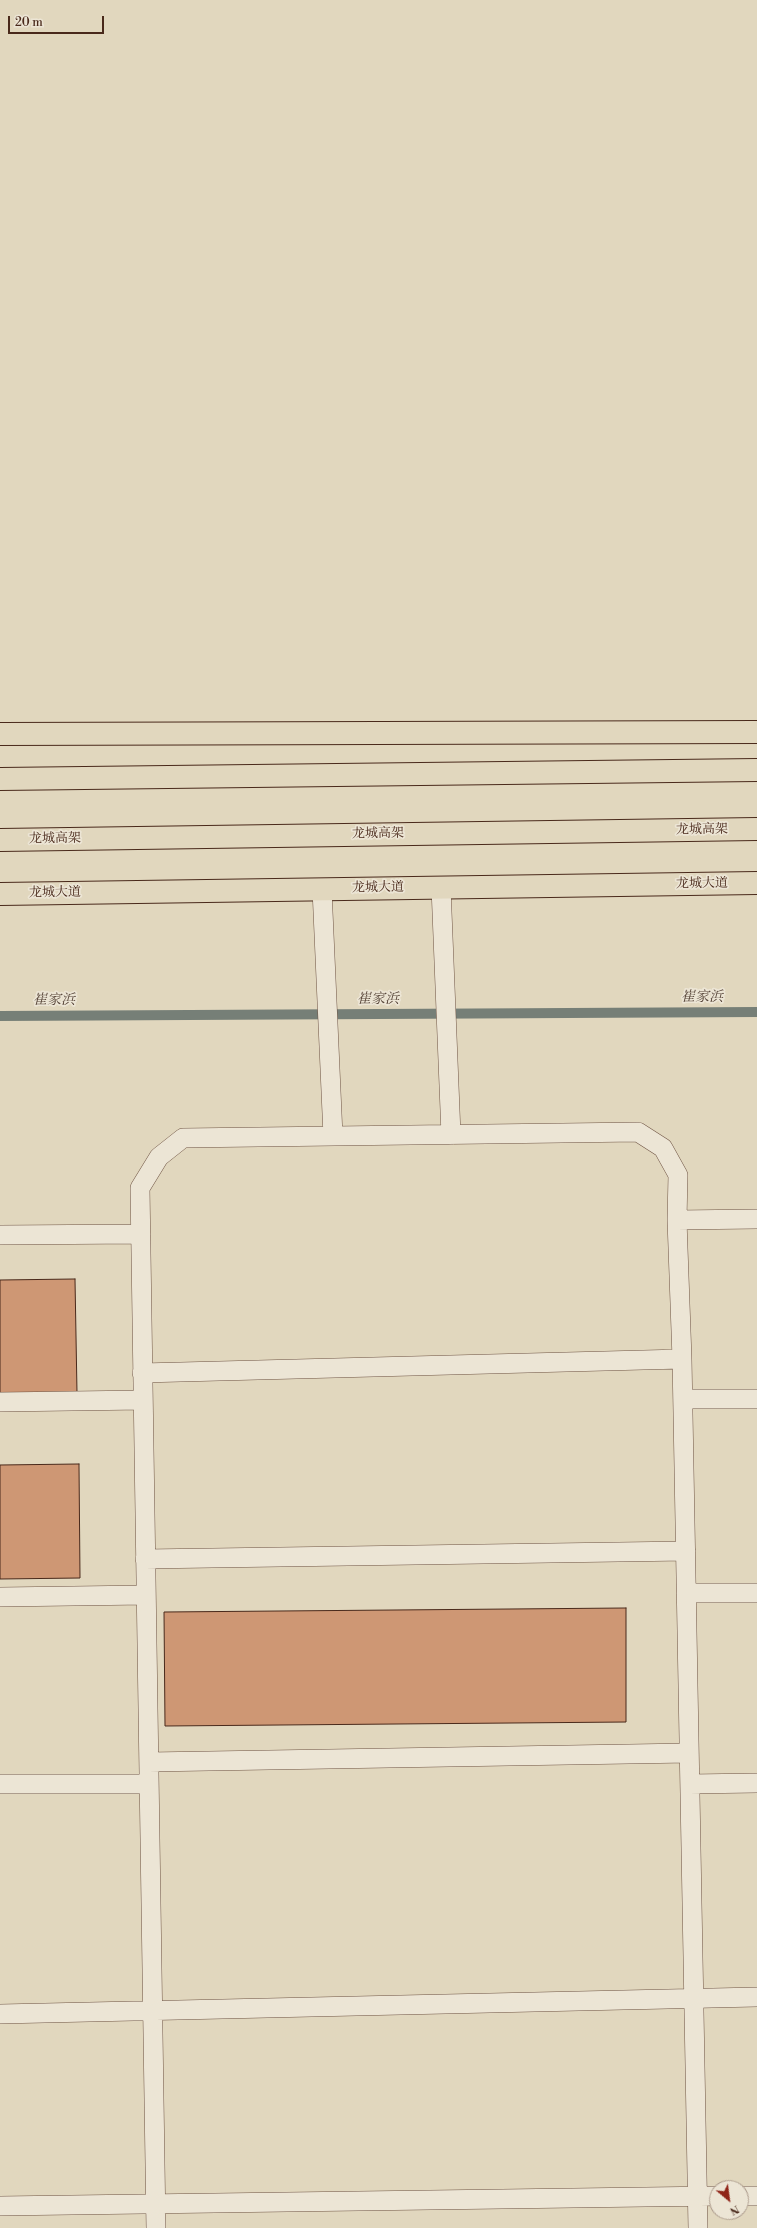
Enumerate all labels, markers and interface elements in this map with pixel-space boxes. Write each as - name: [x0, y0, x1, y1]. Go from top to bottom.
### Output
- scale bar: [10, 8, 106, 34]
- text: 20 m: [15, 15, 43, 30]
- street label: 龙城高架: [676, 822, 728, 838]
- street label: 龙城高架: [352, 826, 404, 842]
- street label: 龙城高架: [29, 831, 81, 847]
- street label: 龙城大道: [676, 876, 728, 892]
- street label: 龙城大道: [352, 880, 404, 896]
- street label: 龙城大道: [29, 885, 81, 901]
- water label: 崔家浜: [681, 990, 723, 1006]
- water label: 崔家浜: [357, 992, 399, 1008]
- water label: 崔家浜: [33, 993, 75, 1009]
- north arrow: [709, 2180, 749, 2220]
- text: N: [727, 2201, 742, 2218]

